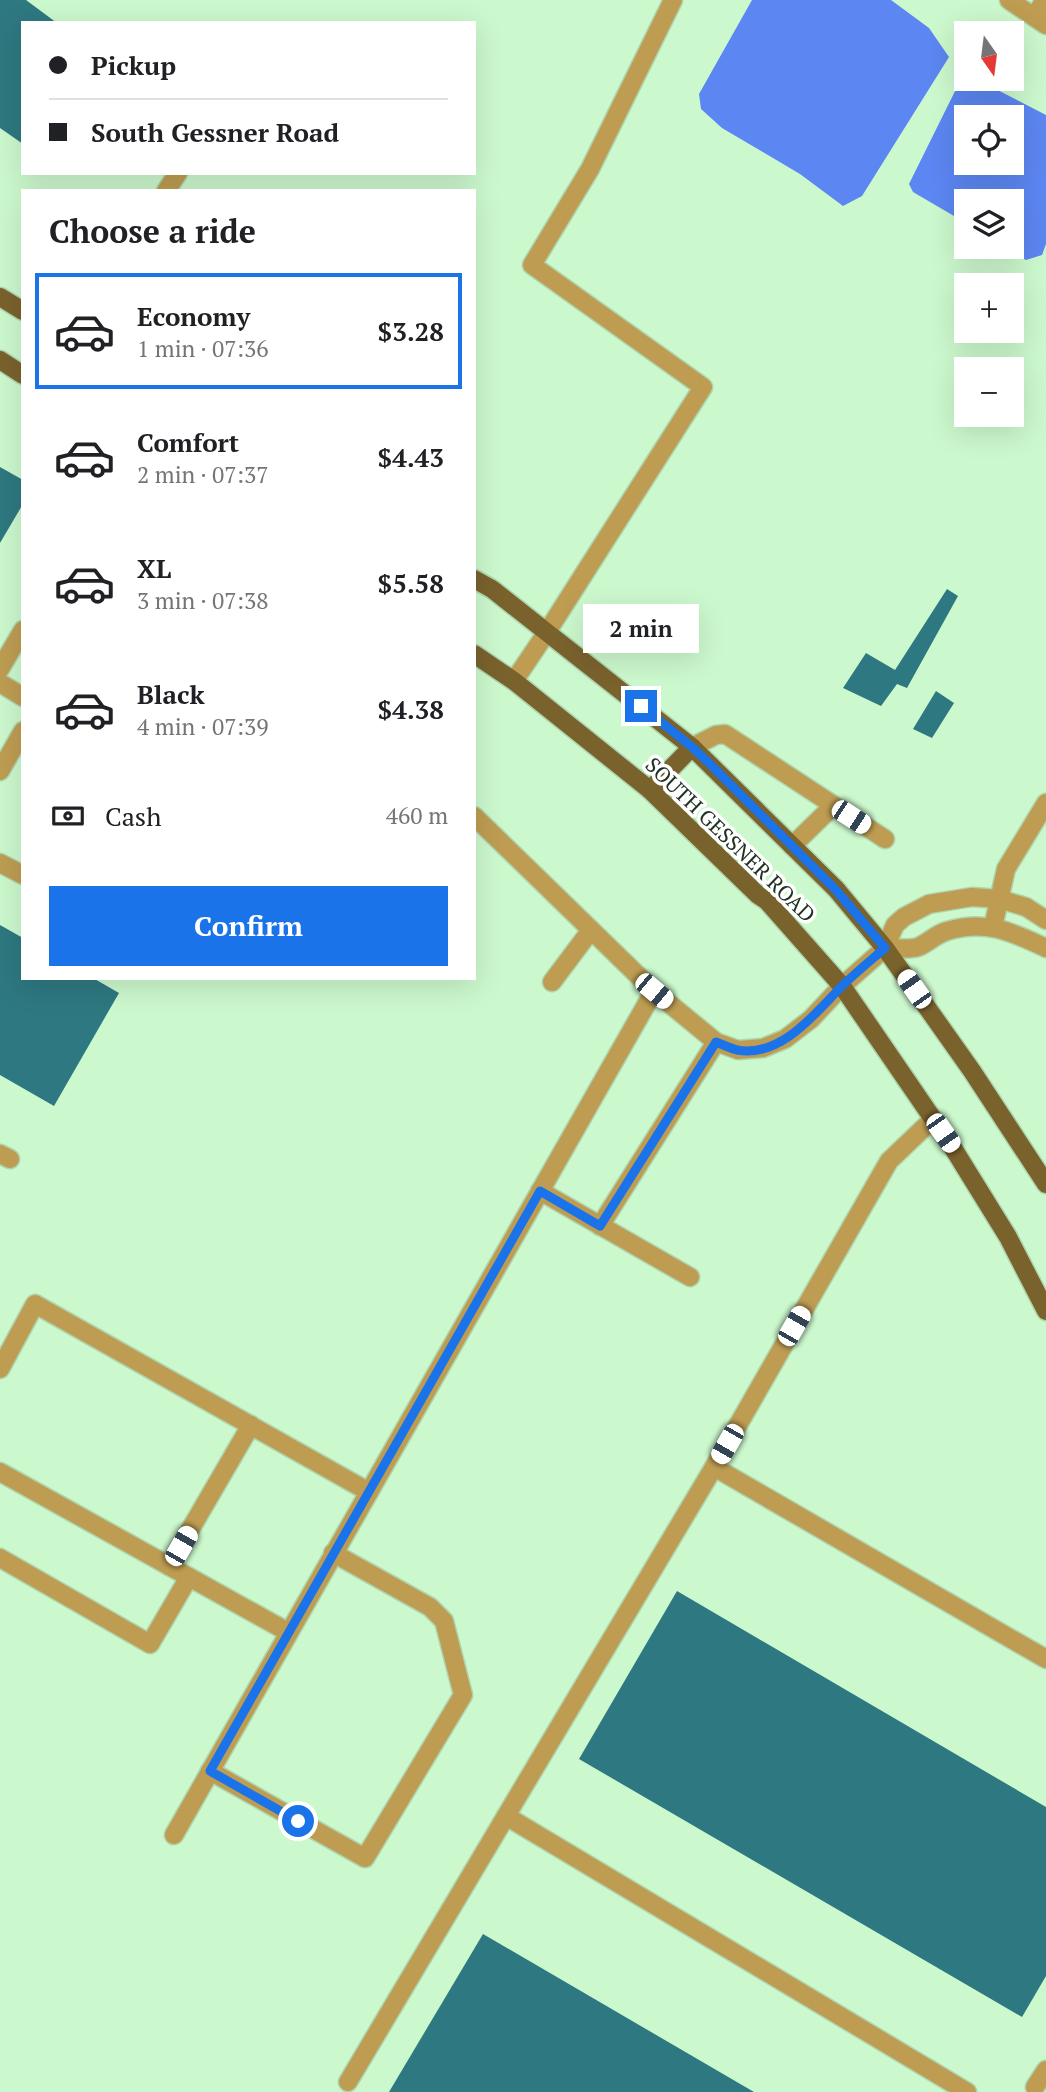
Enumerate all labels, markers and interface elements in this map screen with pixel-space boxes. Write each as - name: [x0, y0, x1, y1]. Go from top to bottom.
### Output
- north arrow: [954, 21, 1024, 91]
- map controls: [954, 21, 1024, 427]
- text: Pickup: [91, 48, 176, 82]
- button: locate: [954, 105, 1024, 175]
- text: South Gessner Road: [91, 115, 339, 149]
- button: layers: [954, 189, 1024, 259]
- text: Choose a ride: [49, 210, 256, 252]
- button: +: [954, 273, 1024, 343]
- text: Economy: [137, 299, 250, 333]
- icon: car: [53, 300, 116, 363]
- text: $3.28: [378, 314, 444, 348]
- text: 1 min · 07:36: [137, 333, 269, 364]
- button: −: [954, 357, 1024, 427]
- text: Comfort: [137, 425, 239, 459]
- icon: car: [53, 426, 116, 489]
- text: $4.43: [378, 440, 444, 474]
- text: 2 min · 07:37: [137, 459, 269, 490]
- text: XL: [137, 551, 171, 585]
- icon: car: [53, 552, 116, 615]
- text: $5.58: [378, 566, 444, 600]
- text: 3 min · 07:38: [137, 585, 269, 616]
- callout: 2 min: [583, 604, 699, 654]
- text: 2 min: [610, 613, 672, 644]
- text: Black: [137, 677, 205, 711]
- icon: car: [53, 678, 116, 741]
- route end: [625, 690, 657, 722]
- text: $4.38: [378, 692, 444, 726]
- text: 4 min · 07:39: [137, 711, 269, 742]
- street label: SOUTH GESSNER ROAD: [640, 751, 822, 928]
- icon: cash: [49, 797, 87, 835]
- car: [828, 797, 875, 837]
- text: Cash: [105, 799, 161, 833]
- text: 460 m: [386, 800, 448, 831]
- button: Confirm: [49, 886, 448, 966]
- car: [894, 966, 935, 1012]
- car: [632, 969, 677, 1013]
- car: [923, 1110, 964, 1156]
- car: [775, 1303, 814, 1349]
- car: [708, 1421, 747, 1467]
- car: [162, 1523, 201, 1569]
- route start: [282, 1805, 314, 1837]

